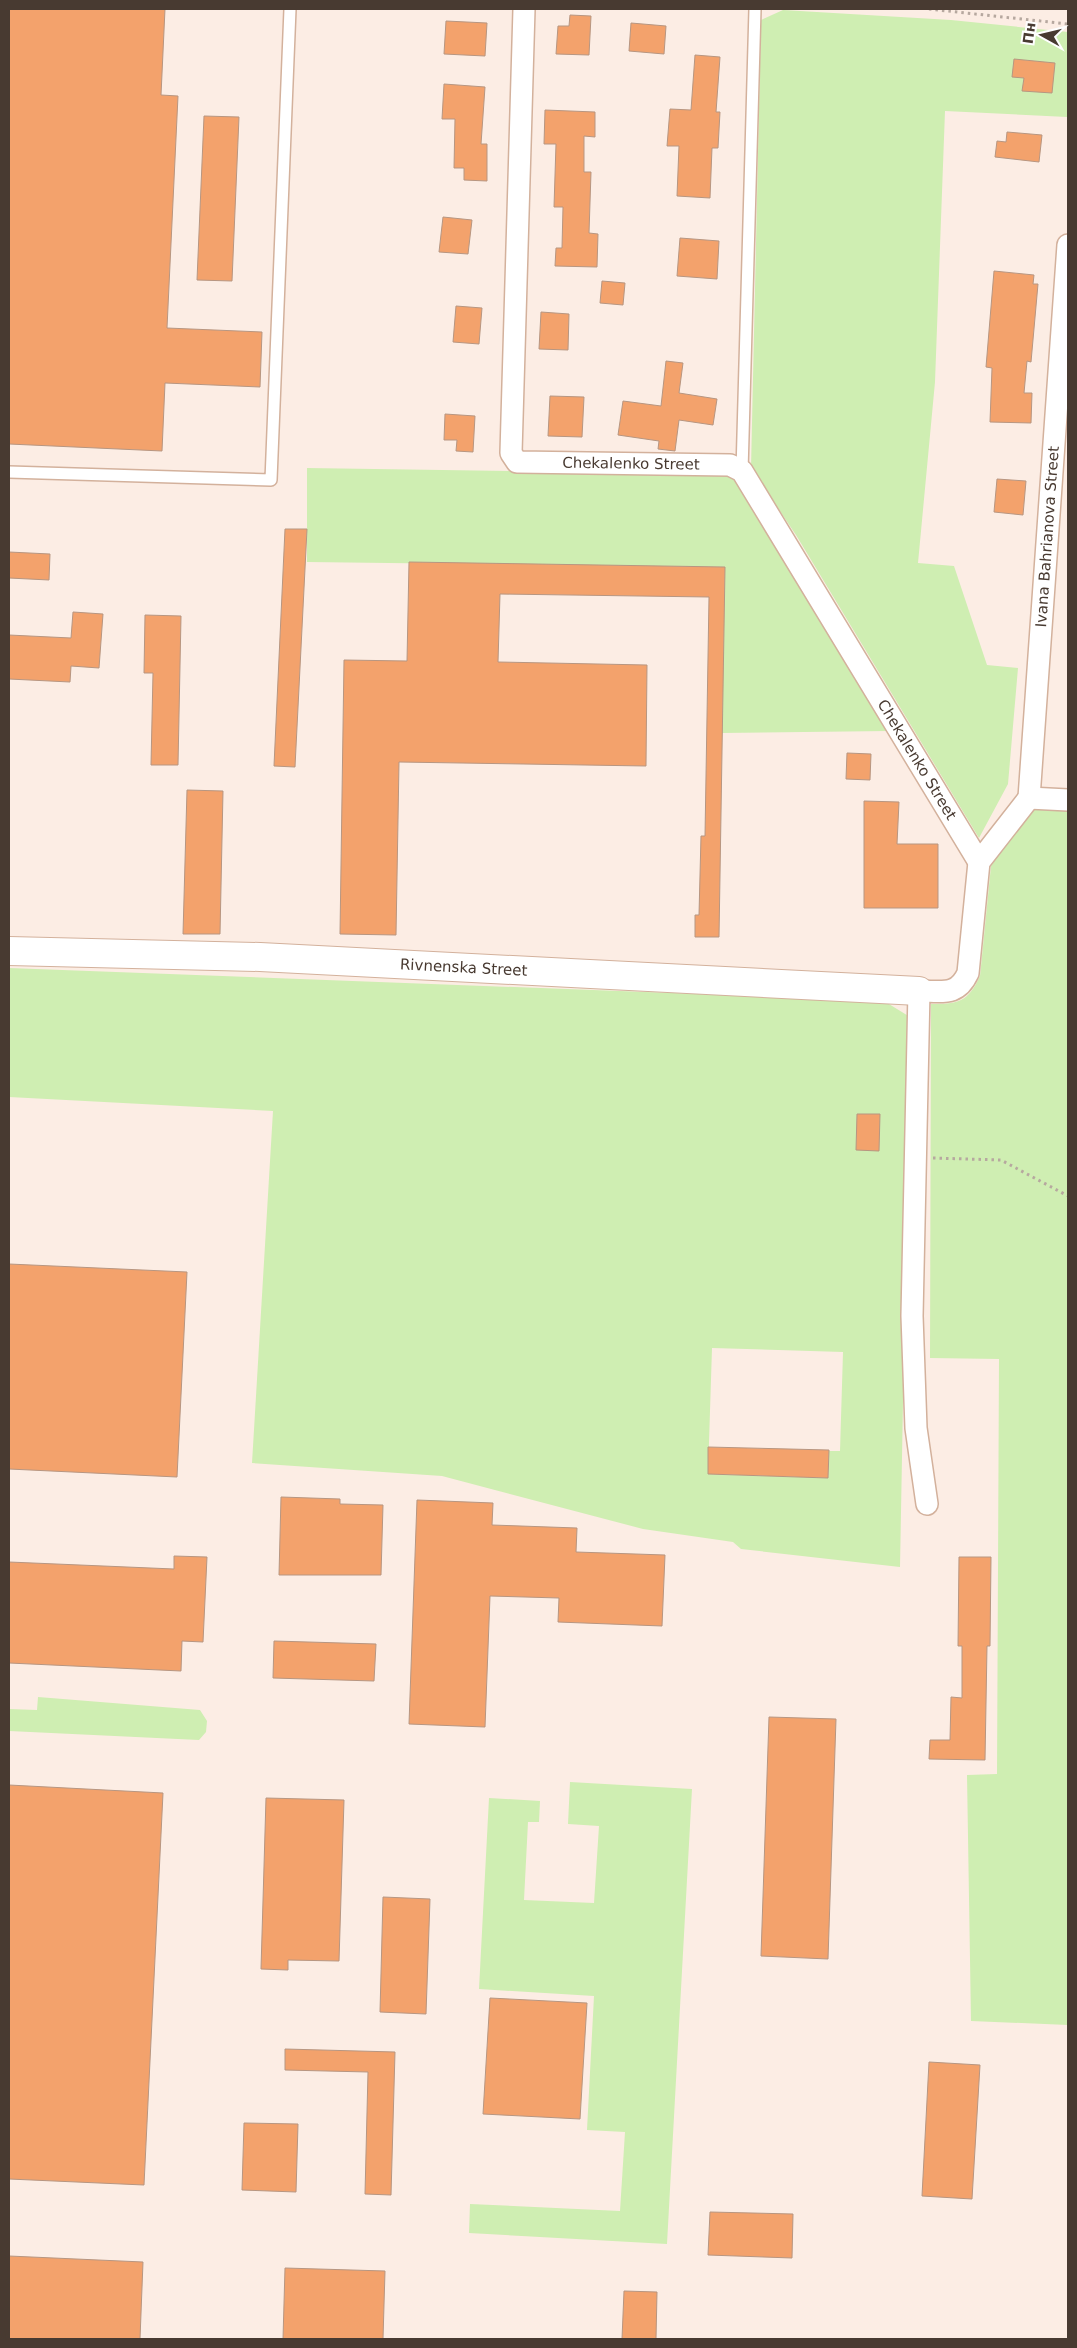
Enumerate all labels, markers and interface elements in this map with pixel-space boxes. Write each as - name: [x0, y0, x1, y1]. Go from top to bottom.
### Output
- north arrow: [1017, 10, 1067, 60]
- text: Пн: [1020, 21, 1039, 45]
- street label: Ivana Bahrianova Street: [1032, 445, 1063, 628]
- street label: Chekalenko Street: [562, 454, 700, 474]
- street label: Chekalenko Street: [874, 696, 960, 823]
- street label: Rivnenska Street: [399, 955, 528, 980]

